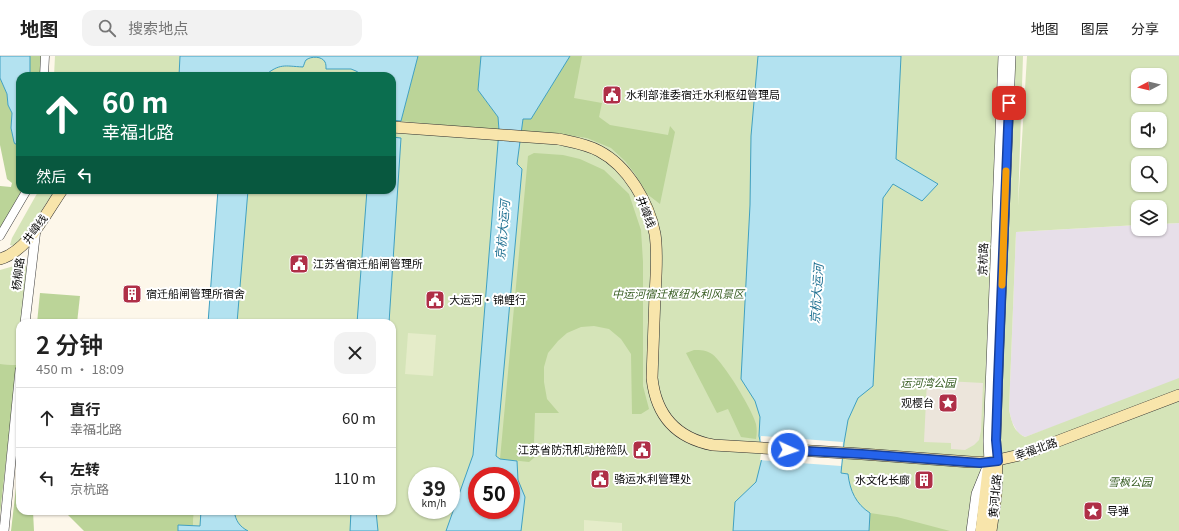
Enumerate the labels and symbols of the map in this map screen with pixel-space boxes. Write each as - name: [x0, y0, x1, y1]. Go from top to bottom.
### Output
- north arrow: [1131, 68, 1167, 104]
- public building icon: 水利部淮委宿迁水利枢纽管理局: [601, 84, 623, 106]
- place label: 水利部淮委宿迁水利枢纽管理局: [626, 86, 780, 102]
- pin: [992, 86, 1026, 120]
- street label: 井嶂线: [634, 193, 660, 230]
- water label: 京杭大运河: [490, 197, 513, 261]
- street label: 井嶂线: [18, 210, 50, 246]
- street label: 京杭路: [973, 242, 991, 276]
- public building icon: 江苏省宿迁船闸管理所: [288, 253, 310, 275]
- place label: 江苏省宿迁船闸管理所: [313, 255, 423, 271]
- street label: 杨柳路: [7, 257, 27, 291]
- water label: 京杭大运河: [805, 261, 826, 324]
- building icon: 宿迁船闸管理所宿舍: [121, 283, 143, 305]
- place label: 宿迁船闸管理所宿舍: [146, 285, 245, 301]
- park label: 中运河宿迁枢纽水利风景区: [612, 285, 746, 301]
- public building icon: 大运河·锦鲤行: [424, 289, 446, 311]
- place label: 大运河·锦鲤行: [449, 291, 526, 307]
- park label: 运河湾公园: [901, 374, 957, 390]
- place icon: 观樱台: [937, 392, 959, 414]
- place label: 观樱台: [901, 394, 934, 410]
- position arrow: [767, 429, 809, 471]
- street label: 幸福北路: [1012, 433, 1059, 463]
- public building icon: 江苏省防汛机动抢险队: [631, 439, 653, 461]
- place label: 江苏省防汛机动抢险队: [518, 441, 628, 457]
- speed limit sign: 50: [468, 467, 520, 519]
- public building icon: 骆运水利管理处: [589, 468, 611, 490]
- building icon: 水文化长廊: [913, 469, 935, 491]
- place label: 骆运水利管理处: [614, 470, 691, 486]
- place label: 水文化长廊: [855, 471, 910, 487]
- street label: 黄河北路: [984, 473, 1004, 519]
- park label: 雪枫公园: [1108, 473, 1154, 489]
- place icon: 导弹: [1082, 500, 1104, 522]
- place label: 导弹: [1107, 502, 1129, 518]

